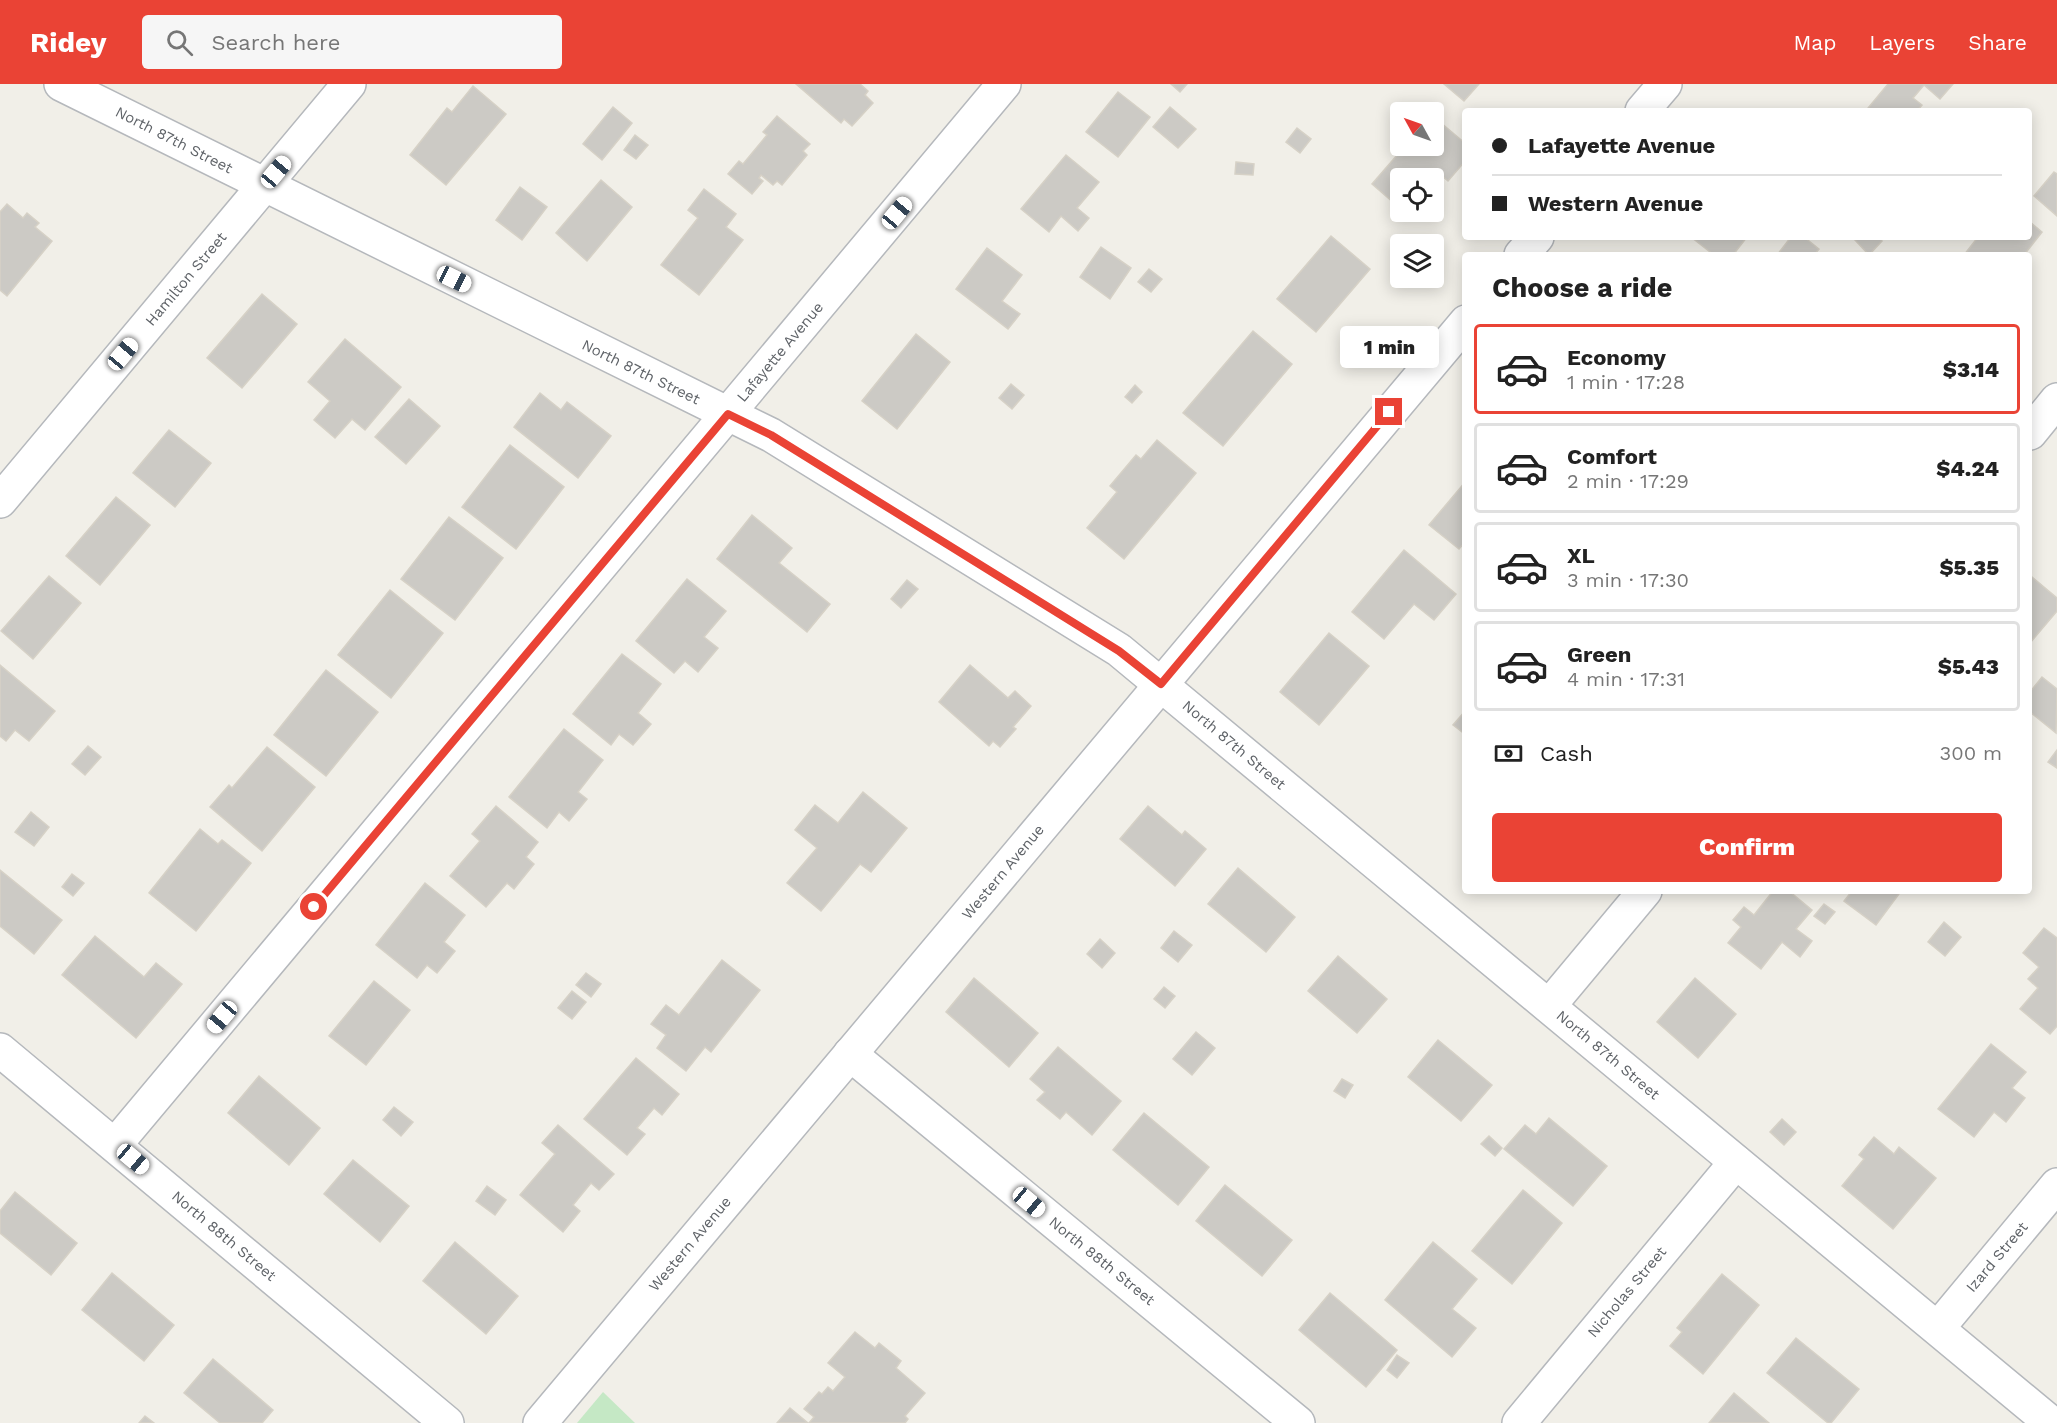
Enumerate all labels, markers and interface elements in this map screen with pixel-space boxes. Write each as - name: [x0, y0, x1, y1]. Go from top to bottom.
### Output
- search box: [142, 15, 562, 69]
- text: Ridey: [30, 26, 106, 59]
- icon: search: [163, 26, 196, 59]
- text: Search here: [211, 30, 340, 55]
- text: Map: [1793, 30, 1836, 55]
- text: Layers: [1869, 30, 1935, 55]
- text: Share: [1968, 30, 2027, 55]
- north arrow: [1390, 102, 1444, 156]
- map controls: [1390, 102, 1444, 288]
- street label: North 87th Street: [112, 103, 236, 178]
- text: Lafayette Avenue: [1528, 133, 1715, 158]
- car: [258, 152, 294, 192]
- button: locate: [1390, 168, 1444, 222]
- text: Western Avenue: [1528, 191, 1703, 216]
- car: [879, 193, 915, 233]
- street label: Hamilton Street: [142, 228, 231, 330]
- button: layers: [1390, 234, 1444, 288]
- car: [434, 263, 474, 295]
- text: Choose a ride: [1492, 272, 1672, 304]
- street label: Lafayette Avenue: [733, 298, 827, 406]
- callout: 1 min: [1340, 325, 1438, 367]
- car: [105, 334, 141, 374]
- text: 1 min: [1364, 335, 1415, 359]
- street label: North 87th Street: [579, 336, 704, 409]
- icon: car: [1495, 342, 1549, 396]
- text: Economy: [1567, 345, 1666, 370]
- text: $3.14: [1943, 357, 1999, 382]
- text: 1 min · 17:28: [1567, 370, 1685, 394]
- route end: [1375, 398, 1402, 425]
- icon: car: [1495, 441, 1549, 495]
- text: Comfort: [1567, 444, 1657, 469]
- text: $4.24: [1936, 456, 1999, 481]
- text: 2 min · 17:29: [1567, 469, 1689, 493]
- icon: car: [1495, 540, 1549, 594]
- text: XL: [1567, 543, 1595, 568]
- text: $5.35: [1939, 555, 1999, 580]
- text: 3 min · 17:30: [1567, 568, 1689, 592]
- icon: car: [1495, 639, 1549, 693]
- text: Green: [1567, 642, 1631, 667]
- text: $5.43: [1938, 654, 1999, 679]
- text: 4 min · 17:31: [1567, 667, 1685, 691]
- street label: North 87th Street: [1179, 697, 1290, 794]
- icon: cash: [1492, 737, 1525, 770]
- text: Cash: [1540, 741, 1593, 766]
- text: 300 m: [1940, 741, 2002, 765]
- button: Confirm: [1492, 813, 2002, 882]
- street label: Western Avenue: [958, 821, 1048, 923]
- route start: [300, 893, 327, 920]
- car: [204, 997, 240, 1037]
- street label: North 87th Street: [1553, 1007, 1664, 1104]
- car: [113, 1141, 153, 1177]
- car: [1009, 1184, 1049, 1220]
- street label: North 88th Street: [168, 1187, 280, 1285]
- street label: Western Avenue: [645, 1193, 735, 1295]
- street label: North 88th Street: [1046, 1213, 1159, 1310]
- street label: Izard Street: [1962, 1218, 2032, 1296]
- street label: Nicholas Street: [1584, 1242, 1671, 1341]

